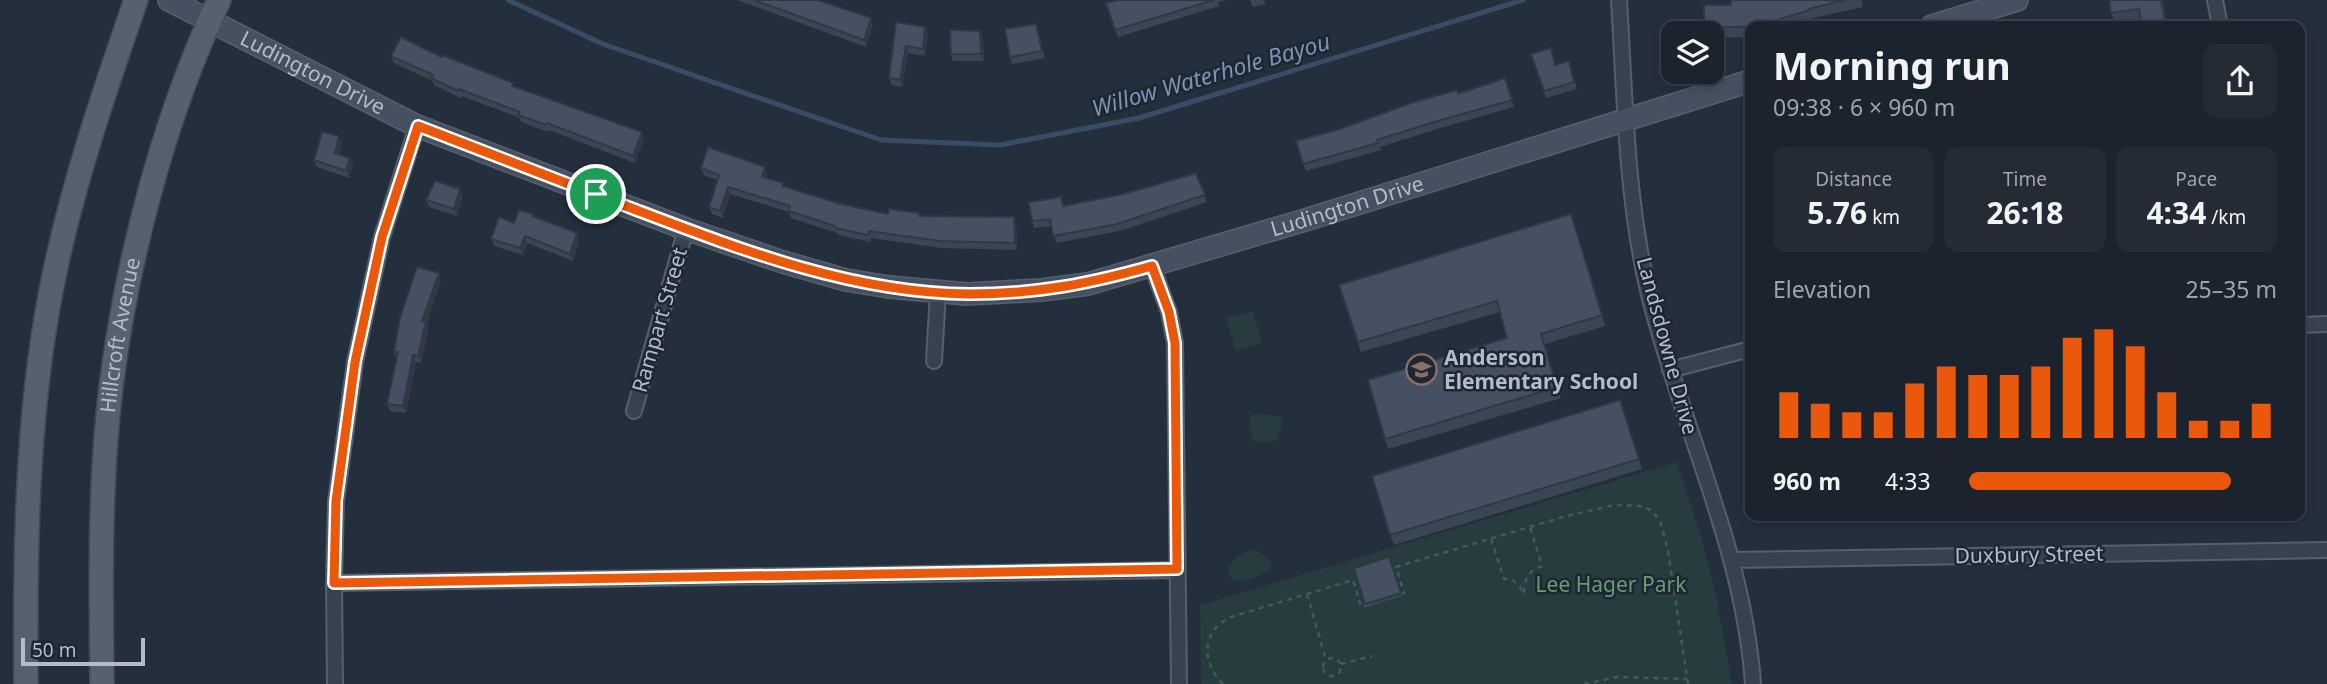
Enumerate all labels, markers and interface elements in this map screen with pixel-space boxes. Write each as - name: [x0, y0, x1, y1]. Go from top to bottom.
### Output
- map controls: [1661, 21, 1724, 84]
- button: layers: [1661, 21, 1724, 84]
- street label: Ludington Drive: [236, 24, 390, 121]
- water label: Willow Waterhole Bayou: [1088, 25, 1334, 123]
- text: Morning run: [1773, 39, 2011, 91]
- button: share: [2203, 44, 2277, 118]
- text: 09:38 · 6 × 960 m: [1773, 91, 1955, 123]
- pin: [566, 164, 626, 224]
- text: Distance: [1815, 166, 1892, 192]
- text: Time: [2003, 166, 2047, 192]
- text: Pace: [2175, 166, 2217, 192]
- street label: Ludington Drive: [1267, 169, 1427, 243]
- icon: arrive: [577, 175, 615, 213]
- text: 5.76: [1807, 192, 1867, 233]
- text: 26:18: [1986, 192, 2064, 233]
- text: 4:34: [2146, 192, 2206, 233]
- text: km: [1867, 204, 1900, 230]
- text: /km: [2206, 204, 2246, 230]
- street label: Rampart Street: [625, 244, 693, 395]
- street label: Landsdowne Drive: [1631, 254, 1705, 438]
- street label: Hillcroft Avenue: [93, 255, 146, 414]
- text: Elevation: [1773, 273, 1871, 305]
- text: 25–35 m: [2185, 273, 2277, 305]
- place label: Anderson Elementary School: [1444, 343, 1638, 395]
- school or university icon: Anderson Elementary School: [1404, 353, 1438, 387]
- text: 960 m: [1773, 465, 1841, 497]
- text: 4:33: [1885, 465, 1931, 497]
- street label: Duxbury Street: [1954, 539, 2104, 569]
- park label: Lee Hager Park: [1536, 570, 1687, 598]
- scale bar: [21, 635, 145, 667]
- text: 50 m: [32, 637, 76, 663]

